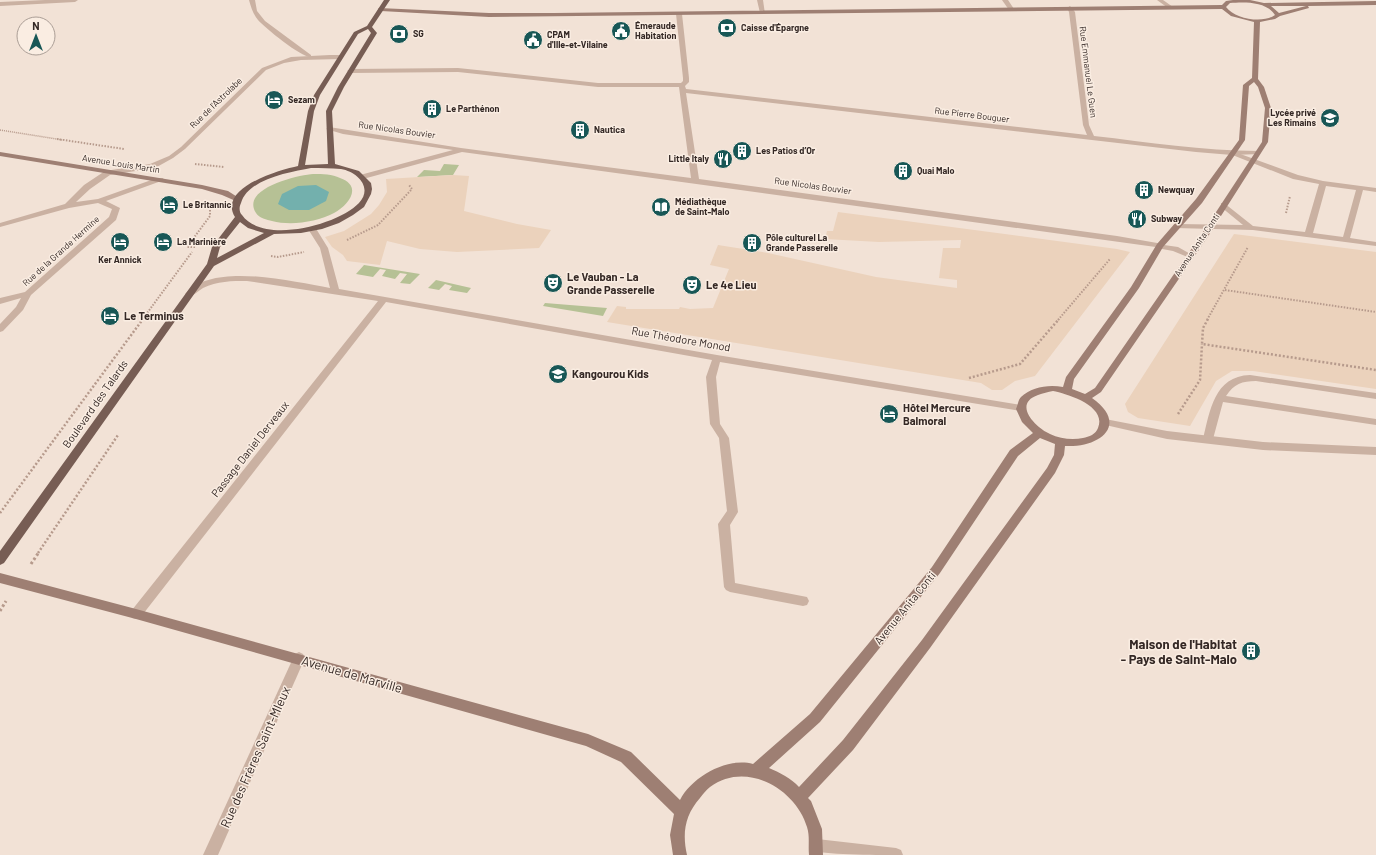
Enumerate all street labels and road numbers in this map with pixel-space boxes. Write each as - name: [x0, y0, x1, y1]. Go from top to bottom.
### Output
- street label: Rue Emmanuel Le Guen: [1077, 26, 1100, 118]
- street label: Rue de l'Astrolabe: [187, 75, 244, 130]
- street label: Rue Pierre Bouguer: [934, 104, 1011, 125]
- street label: Rue Nicolas Bouvier: [358, 119, 437, 140]
- street label: Avenue Louis Martin: [81, 152, 161, 175]
- street label: Rue Nicolas Bouvier: [774, 175, 853, 196]
- street label: Avenue Anita Conti: [1171, 211, 1222, 278]
- street label: Rue de la Grande Hermine: [20, 213, 102, 288]
- street label: Rue Théodore Monod: [631, 323, 732, 354]
- street label: Boulevard des Talards: [59, 357, 130, 450]
- street label: Passage Daniel Derveaux: [208, 398, 291, 499]
- street label: Avenue Anita Conti: [871, 569, 938, 647]
- street label: Avenue de Marville: [300, 652, 404, 696]
- street label: Rue des Frères Saint-Mleux: [217, 684, 293, 830]

